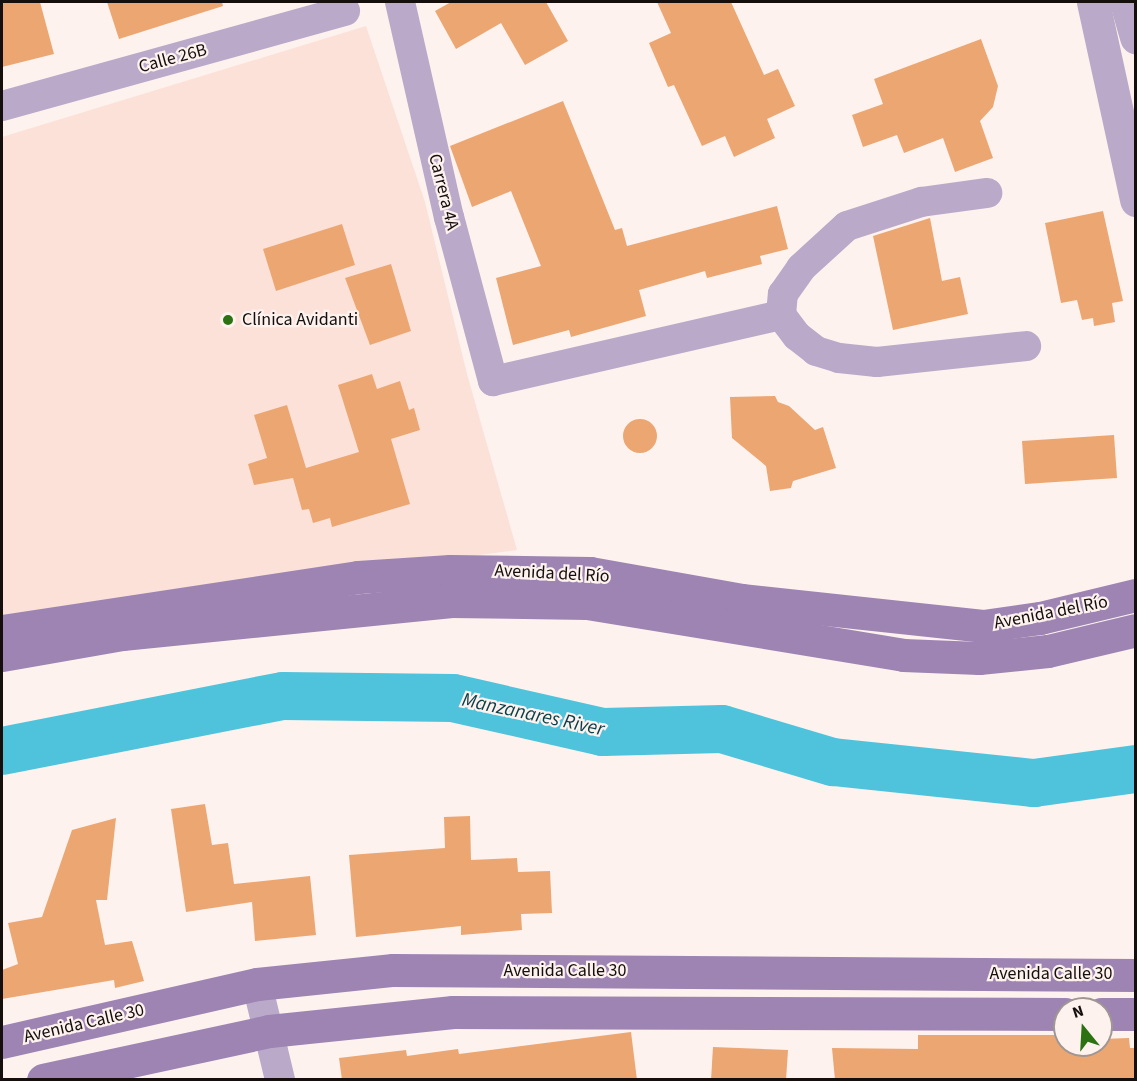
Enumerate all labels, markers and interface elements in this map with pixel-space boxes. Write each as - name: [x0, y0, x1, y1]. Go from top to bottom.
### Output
- street label: Calle 26B: [137, 40, 209, 78]
- street label: Carrera 4A: [423, 152, 463, 232]
- place label: Clínica Avidanti: [242, 309, 358, 331]
- marker: Clínica Avidanti: [219, 311, 237, 329]
- street label: Avenida del Río: [494, 560, 610, 588]
- street label: Avenida del Río: [992, 591, 1110, 635]
- water label: Manzanares River: [460, 688, 606, 742]
- street label: Avenida Calle 30: [504, 960, 626, 982]
- street label: Avenida Calle 30: [990, 963, 1112, 985]
- north arrow: [1053, 997, 1113, 1057]
- street label: Avenida Calle 30: [22, 1000, 146, 1048]
- text: N: [1070, 1000, 1087, 1024]

